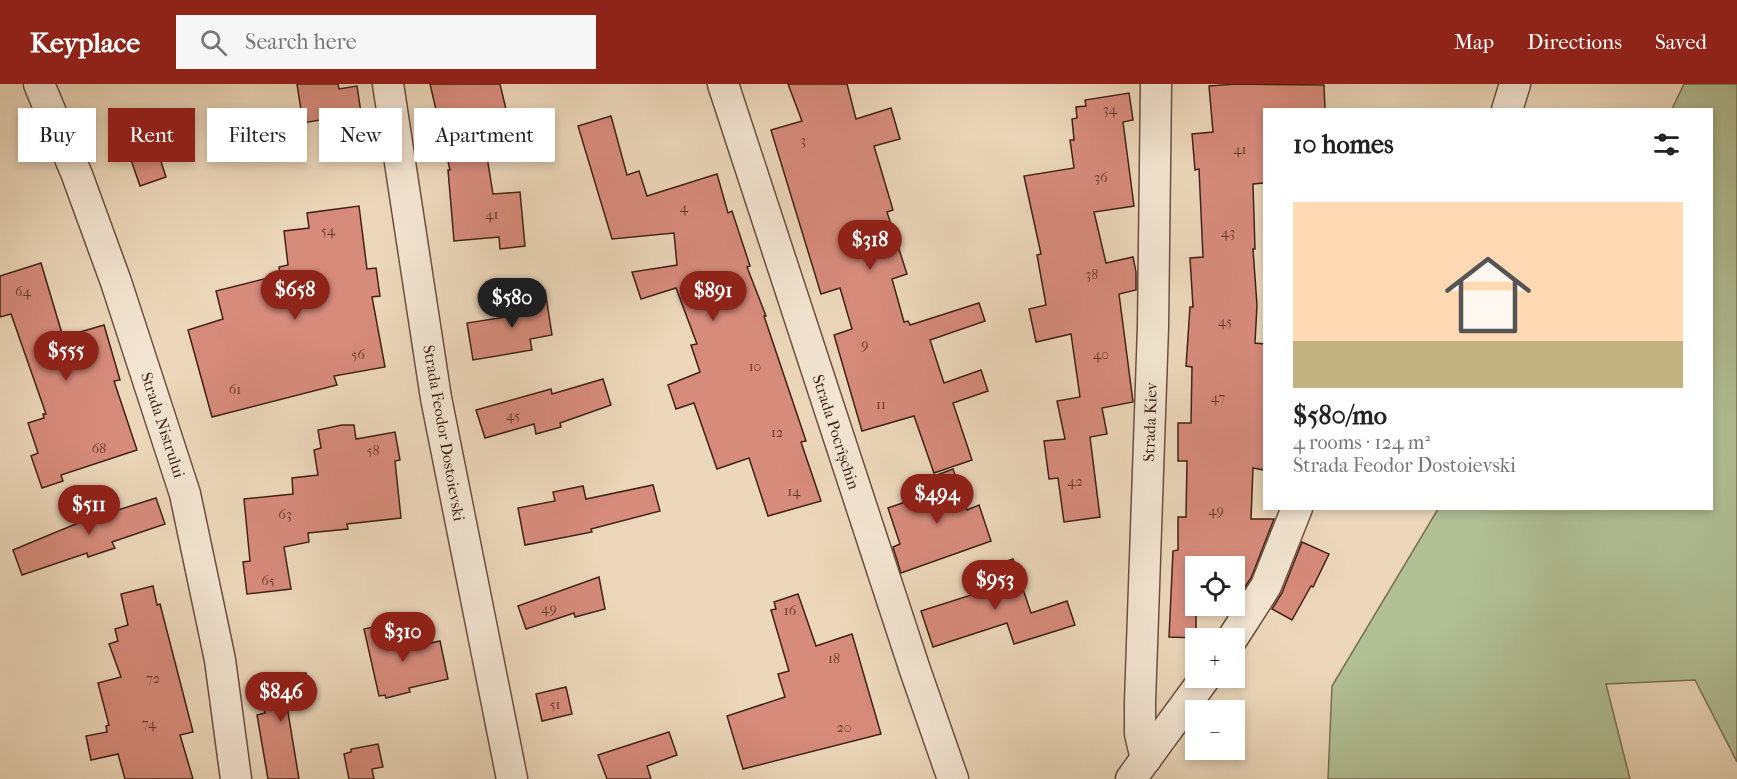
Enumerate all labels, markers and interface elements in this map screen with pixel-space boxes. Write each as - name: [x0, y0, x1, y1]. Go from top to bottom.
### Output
- search box: [176, 15, 596, 69]
- text: Keyplace: [30, 26, 140, 59]
- icon: search: [197, 26, 230, 59]
- text: Search here: [245, 29, 357, 55]
- text: Map: [1454, 30, 1494, 54]
- text: Directions: [1527, 30, 1622, 54]
- text: Saved: [1655, 30, 1707, 54]
- house number: 34: [1103, 101, 1118, 118]
- chip: Buy: [18, 108, 96, 162]
- chip: Rent: [108, 108, 195, 162]
- chip: Filters: [207, 108, 307, 162]
- chip: New: [319, 108, 402, 162]
- chip: Apartment: [414, 108, 555, 162]
- icon: filters: [1650, 128, 1683, 161]
- text: 10 homes: [1293, 129, 1394, 160]
- house number: 3: [800, 132, 806, 149]
- house number: 41: [1233, 141, 1247, 158]
- house number: 36: [1094, 169, 1108, 186]
- house number: 4: [680, 199, 689, 216]
- house number: 41: [485, 206, 499, 223]
- pin: $318: [834, 220, 906, 271]
- house number: 54: [321, 222, 336, 239]
- house number: 43: [1221, 224, 1235, 241]
- text: $318: [852, 228, 888, 251]
- icon: home: [1434, 241, 1542, 349]
- house number: 38: [1086, 266, 1098, 283]
- pin: $658: [259, 270, 331, 321]
- pin: $891: [677, 271, 749, 322]
- text: $658: [275, 278, 315, 301]
- pin: $580: [476, 278, 548, 329]
- text: $891: [694, 279, 732, 302]
- house number: 64: [15, 283, 32, 300]
- text: $580: [492, 286, 532, 309]
- house number: 45: [1218, 313, 1232, 330]
- pin: $555: [30, 331, 102, 382]
- house number: 9: [861, 336, 869, 353]
- text: $555: [48, 339, 84, 362]
- street label: Strada Feodor Dostoievski: [419, 343, 469, 523]
- house number: 56: [351, 346, 365, 363]
- house number: 40: [1093, 346, 1109, 363]
- house number: 10: [749, 358, 761, 375]
- street label: Strada Nistrului: [137, 370, 189, 481]
- street label: Strada Pocrîșchin: [808, 372, 864, 492]
- house number: 61: [229, 381, 241, 398]
- street label: Strada Kiev: [1139, 381, 1161, 462]
- house number: 47: [1211, 389, 1226, 406]
- house number: 11: [876, 396, 886, 413]
- text: $580/mo: [1293, 400, 1387, 431]
- house number: 45: [506, 407, 520, 424]
- house number: 12: [771, 424, 783, 441]
- text: 4 rooms · 124 m²: [1293, 431, 1430, 454]
- house number: 68: [92, 440, 106, 457]
- house number: 58: [366, 442, 380, 459]
- text: Strada Feodor Dostoievski: [1293, 454, 1516, 477]
- house number: 42: [1067, 473, 1083, 490]
- pin: $494: [901, 474, 973, 525]
- text: $494: [915, 482, 959, 505]
- house number: 14: [787, 483, 801, 500]
- pin: $511: [53, 485, 125, 536]
- text: $511: [72, 493, 106, 516]
- house number: 49: [1208, 502, 1224, 519]
- house number: 63: [278, 506, 292, 523]
- map controls: [1185, 556, 1245, 760]
- button: locate: [1185, 556, 1245, 616]
- pin: $953: [959, 560, 1031, 611]
- text: $953: [976, 568, 1014, 591]
- house number: 65: [261, 572, 275, 589]
- house number: 49: [541, 600, 557, 617]
- house number: 16: [784, 602, 797, 619]
- pin: $310: [367, 612, 439, 663]
- text: $310: [384, 620, 422, 643]
- button: +: [1185, 628, 1245, 688]
- house number: 18: [828, 650, 840, 667]
- house number: 72: [146, 670, 160, 687]
- pin: $846: [245, 672, 317, 723]
- text: $846: [259, 680, 303, 703]
- house number: 51: [549, 696, 561, 713]
- button: −: [1185, 700, 1245, 760]
- house number: 74: [142, 715, 157, 732]
- house number: 20: [837, 719, 851, 736]

